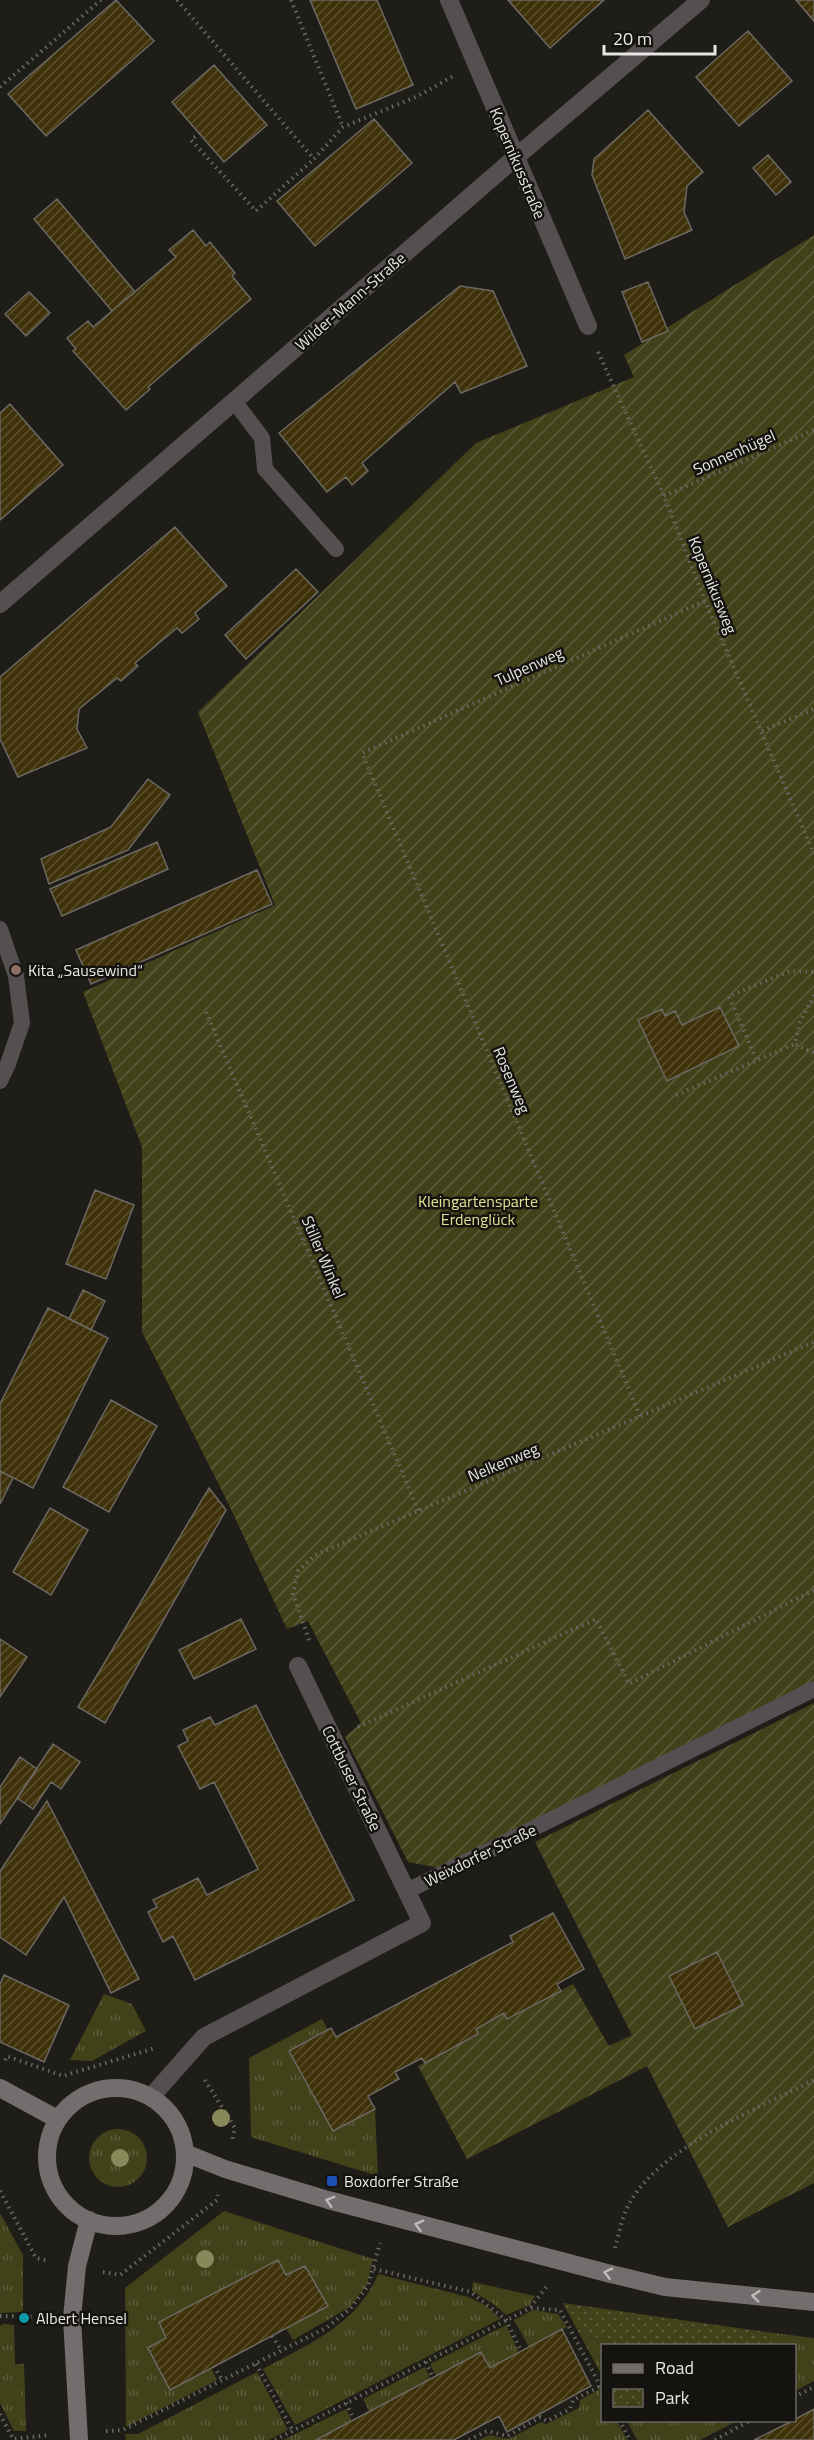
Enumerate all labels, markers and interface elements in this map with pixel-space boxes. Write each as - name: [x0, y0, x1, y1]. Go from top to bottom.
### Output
- scale bar: [604, 18, 715, 56]
- text: 20 m: [613, 25, 652, 52]
- street label: Kopernikusstraße: [484, 104, 552, 222]
- street label: Wilder-Mann-Straße: [289, 246, 411, 356]
- street label: Sonnenhügel: [689, 423, 779, 481]
- street label: Kopernikusweg: [683, 533, 743, 637]
- street label: Tulpenweg: [491, 640, 567, 692]
- place label: Kita „Sausewind“: [28, 958, 143, 982]
- marker: Kita „Sausewind“: [9, 963, 23, 977]
- street label: Rosenweg: [487, 1043, 537, 1117]
- park label: Kleingartensparte Erdenglück: [418, 1189, 538, 1231]
- street label: Stiller Winkel: [296, 1212, 352, 1302]
- street label: Nelkenweg: [464, 1436, 542, 1488]
- street label: Cottbuser Straße: [316, 1721, 388, 1835]
- street label: Weixdorfer Straße: [420, 1817, 540, 1893]
- place label: Boxdorfer Straße: [344, 2169, 459, 2193]
- marker: Boxdorfer Straße: [325, 2174, 339, 2188]
- one-way arrow: [325, 2196, 336, 2208]
- one-way arrow: [414, 2219, 424, 2232]
- one-way arrow: [603, 2268, 613, 2281]
- one-way arrow: [751, 2290, 760, 2303]
- place label: Albert Hensel: [36, 2306, 127, 2330]
- marker: Albert Hensel: [17, 2311, 31, 2325]
- legend: [601, 2344, 796, 2422]
- text: Road: [655, 2354, 694, 2381]
- text: Park: [655, 2384, 690, 2411]

